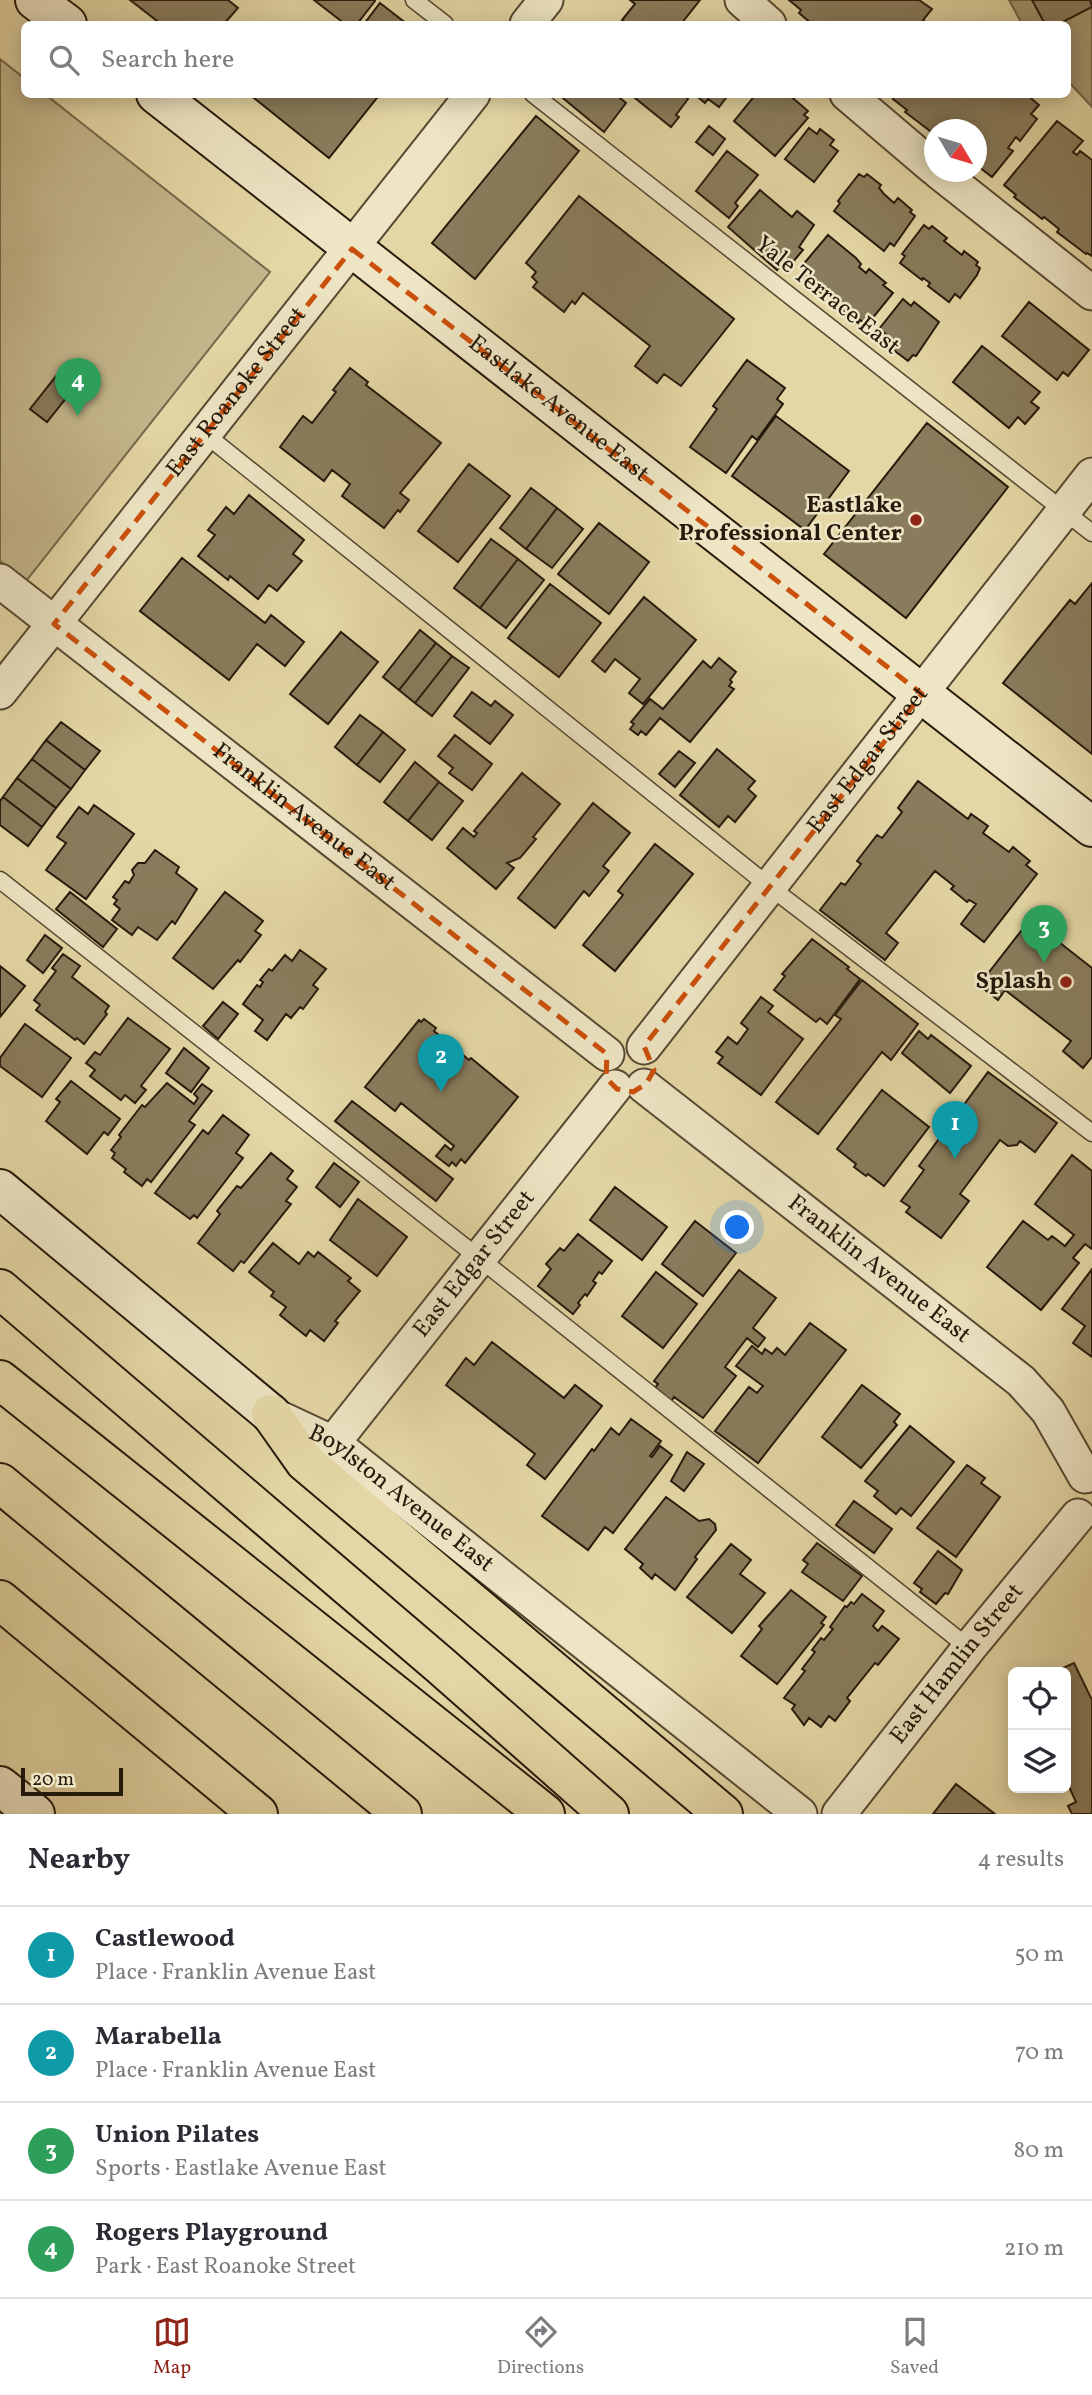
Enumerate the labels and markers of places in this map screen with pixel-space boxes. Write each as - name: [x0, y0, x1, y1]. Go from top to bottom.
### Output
- pin: 4: [55, 358, 101, 416]
- place label: Eastlake Professional Center: [678, 489, 902, 551]
- marker: Eastlake Professional Center: [908, 512, 924, 528]
- pin: 3: [1021, 905, 1067, 963]
- place label: Splash: [976, 965, 1052, 999]
- marker: Splash: [1058, 974, 1074, 990]
- pin: 2: [418, 1034, 464, 1092]
- pin: 1: [932, 1101, 978, 1159]

